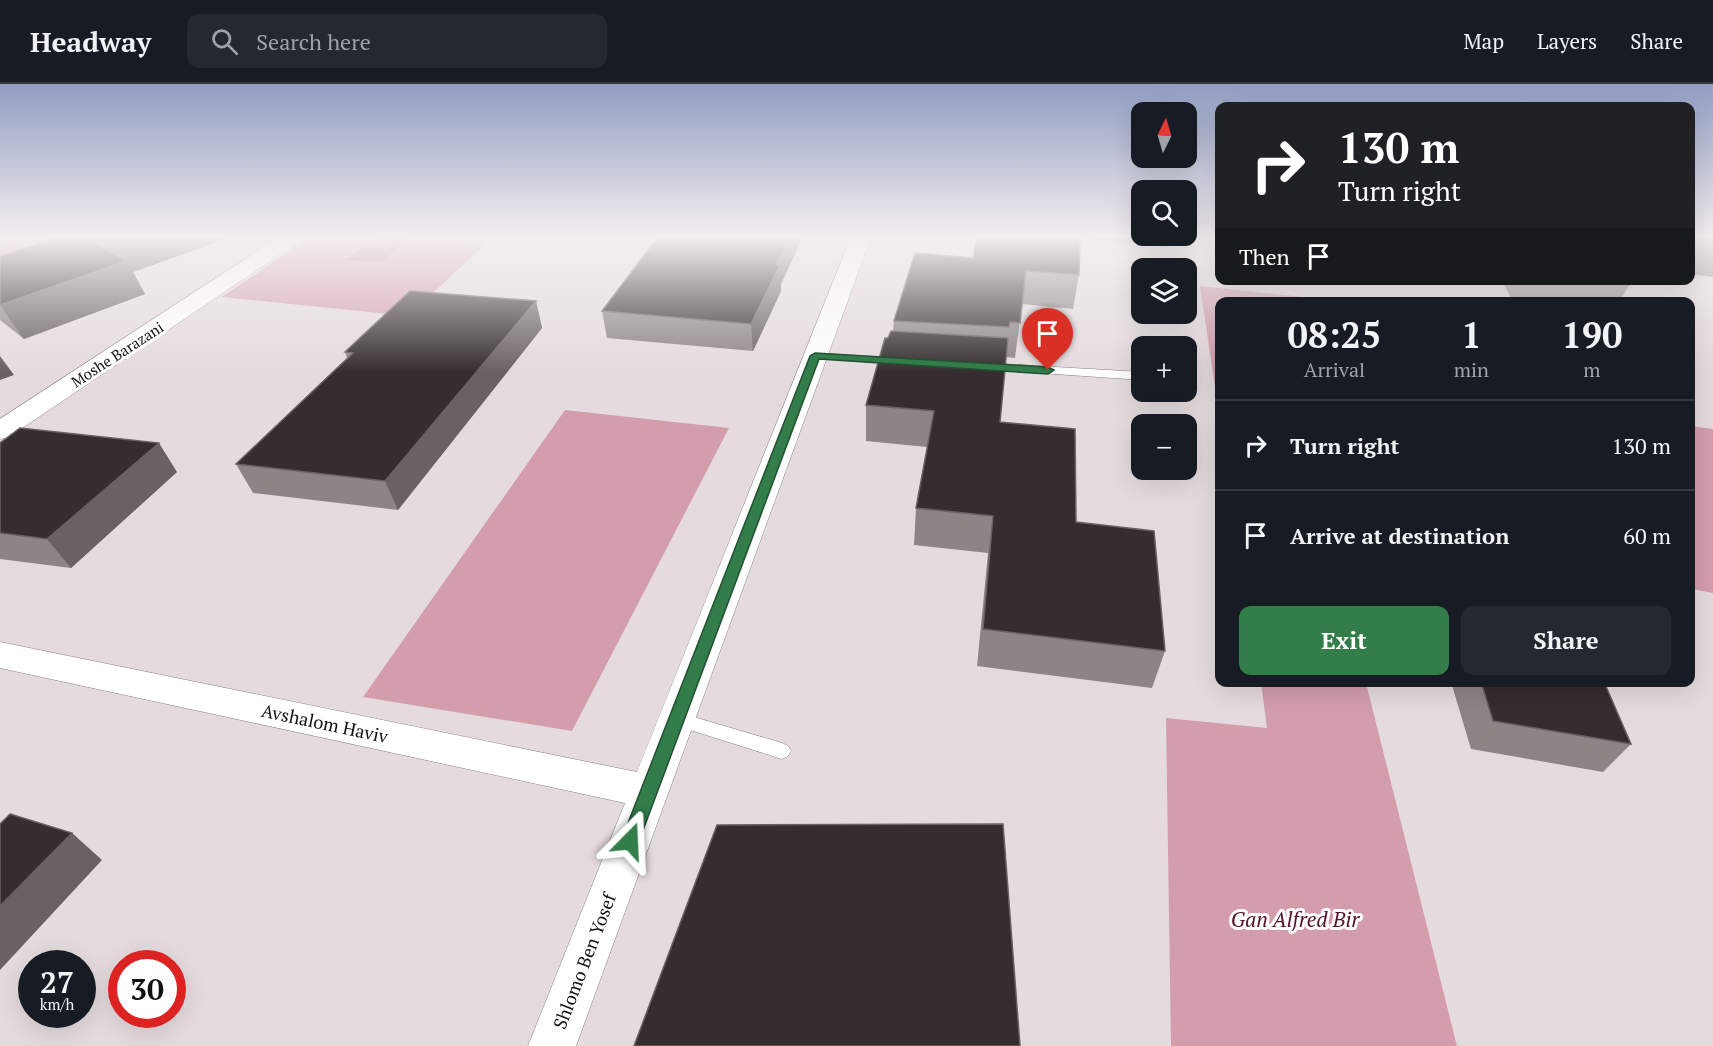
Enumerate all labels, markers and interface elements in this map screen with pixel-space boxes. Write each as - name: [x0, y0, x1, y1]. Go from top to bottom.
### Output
- search box: [187, 14, 607, 68]
- text: Headway: [30, 23, 151, 60]
- icon: search: [208, 25, 241, 58]
- text: Search here: [256, 27, 371, 56]
- text: Map: [1463, 27, 1504, 55]
- text: Layers: [1537, 27, 1597, 55]
- text: Share: [1630, 27, 1683, 55]
- north arrow: [1131, 102, 1197, 168]
- map controls: [1131, 102, 1197, 480]
- text: 130 m: [1338, 119, 1459, 175]
- icon: right: [1239, 126, 1317, 204]
- text: Turn right: [1338, 173, 1461, 209]
- button: search: [1131, 180, 1197, 246]
- icon: arrive: [1302, 240, 1335, 273]
- text: Then: [1239, 242, 1290, 271]
- button: layers: [1131, 258, 1197, 324]
- pin: [1022, 308, 1073, 370]
- text: 08:25: [1288, 311, 1381, 358]
- text: 1: [1461, 311, 1482, 358]
- text: 190: [1561, 311, 1622, 358]
- street label: Moshe Barazani: [67, 317, 167, 391]
- icon: arrive: [1031, 317, 1064, 350]
- button: +: [1131, 336, 1197, 402]
- text: Arrival: [1304, 356, 1365, 383]
- text: min: [1454, 356, 1489, 383]
- text: m: [1583, 356, 1601, 383]
- button: −: [1131, 414, 1197, 480]
- icon: right: [1239, 429, 1272, 462]
- text: Turn right: [1290, 431, 1399, 460]
- text: 130 m: [1611, 431, 1671, 460]
- icon: arrive: [1239, 519, 1272, 552]
- text: Arrive at destination: [1290, 521, 1509, 550]
- text: 60 m: [1623, 521, 1671, 550]
- button: Exit: [1239, 606, 1449, 675]
- button: Share: [1461, 606, 1671, 675]
- street label: Avshalom Haviv: [260, 698, 391, 748]
- position arrow: [598, 809, 662, 873]
- street label: Shlomo Ben Yosef: [547, 888, 622, 1032]
- park label: Gan Alfred Bir: [1231, 905, 1360, 933]
- speed limit sign: 30: [108, 950, 186, 1028]
- text: 27: [40, 962, 74, 1002]
- text: km/h: [40, 994, 74, 1014]

